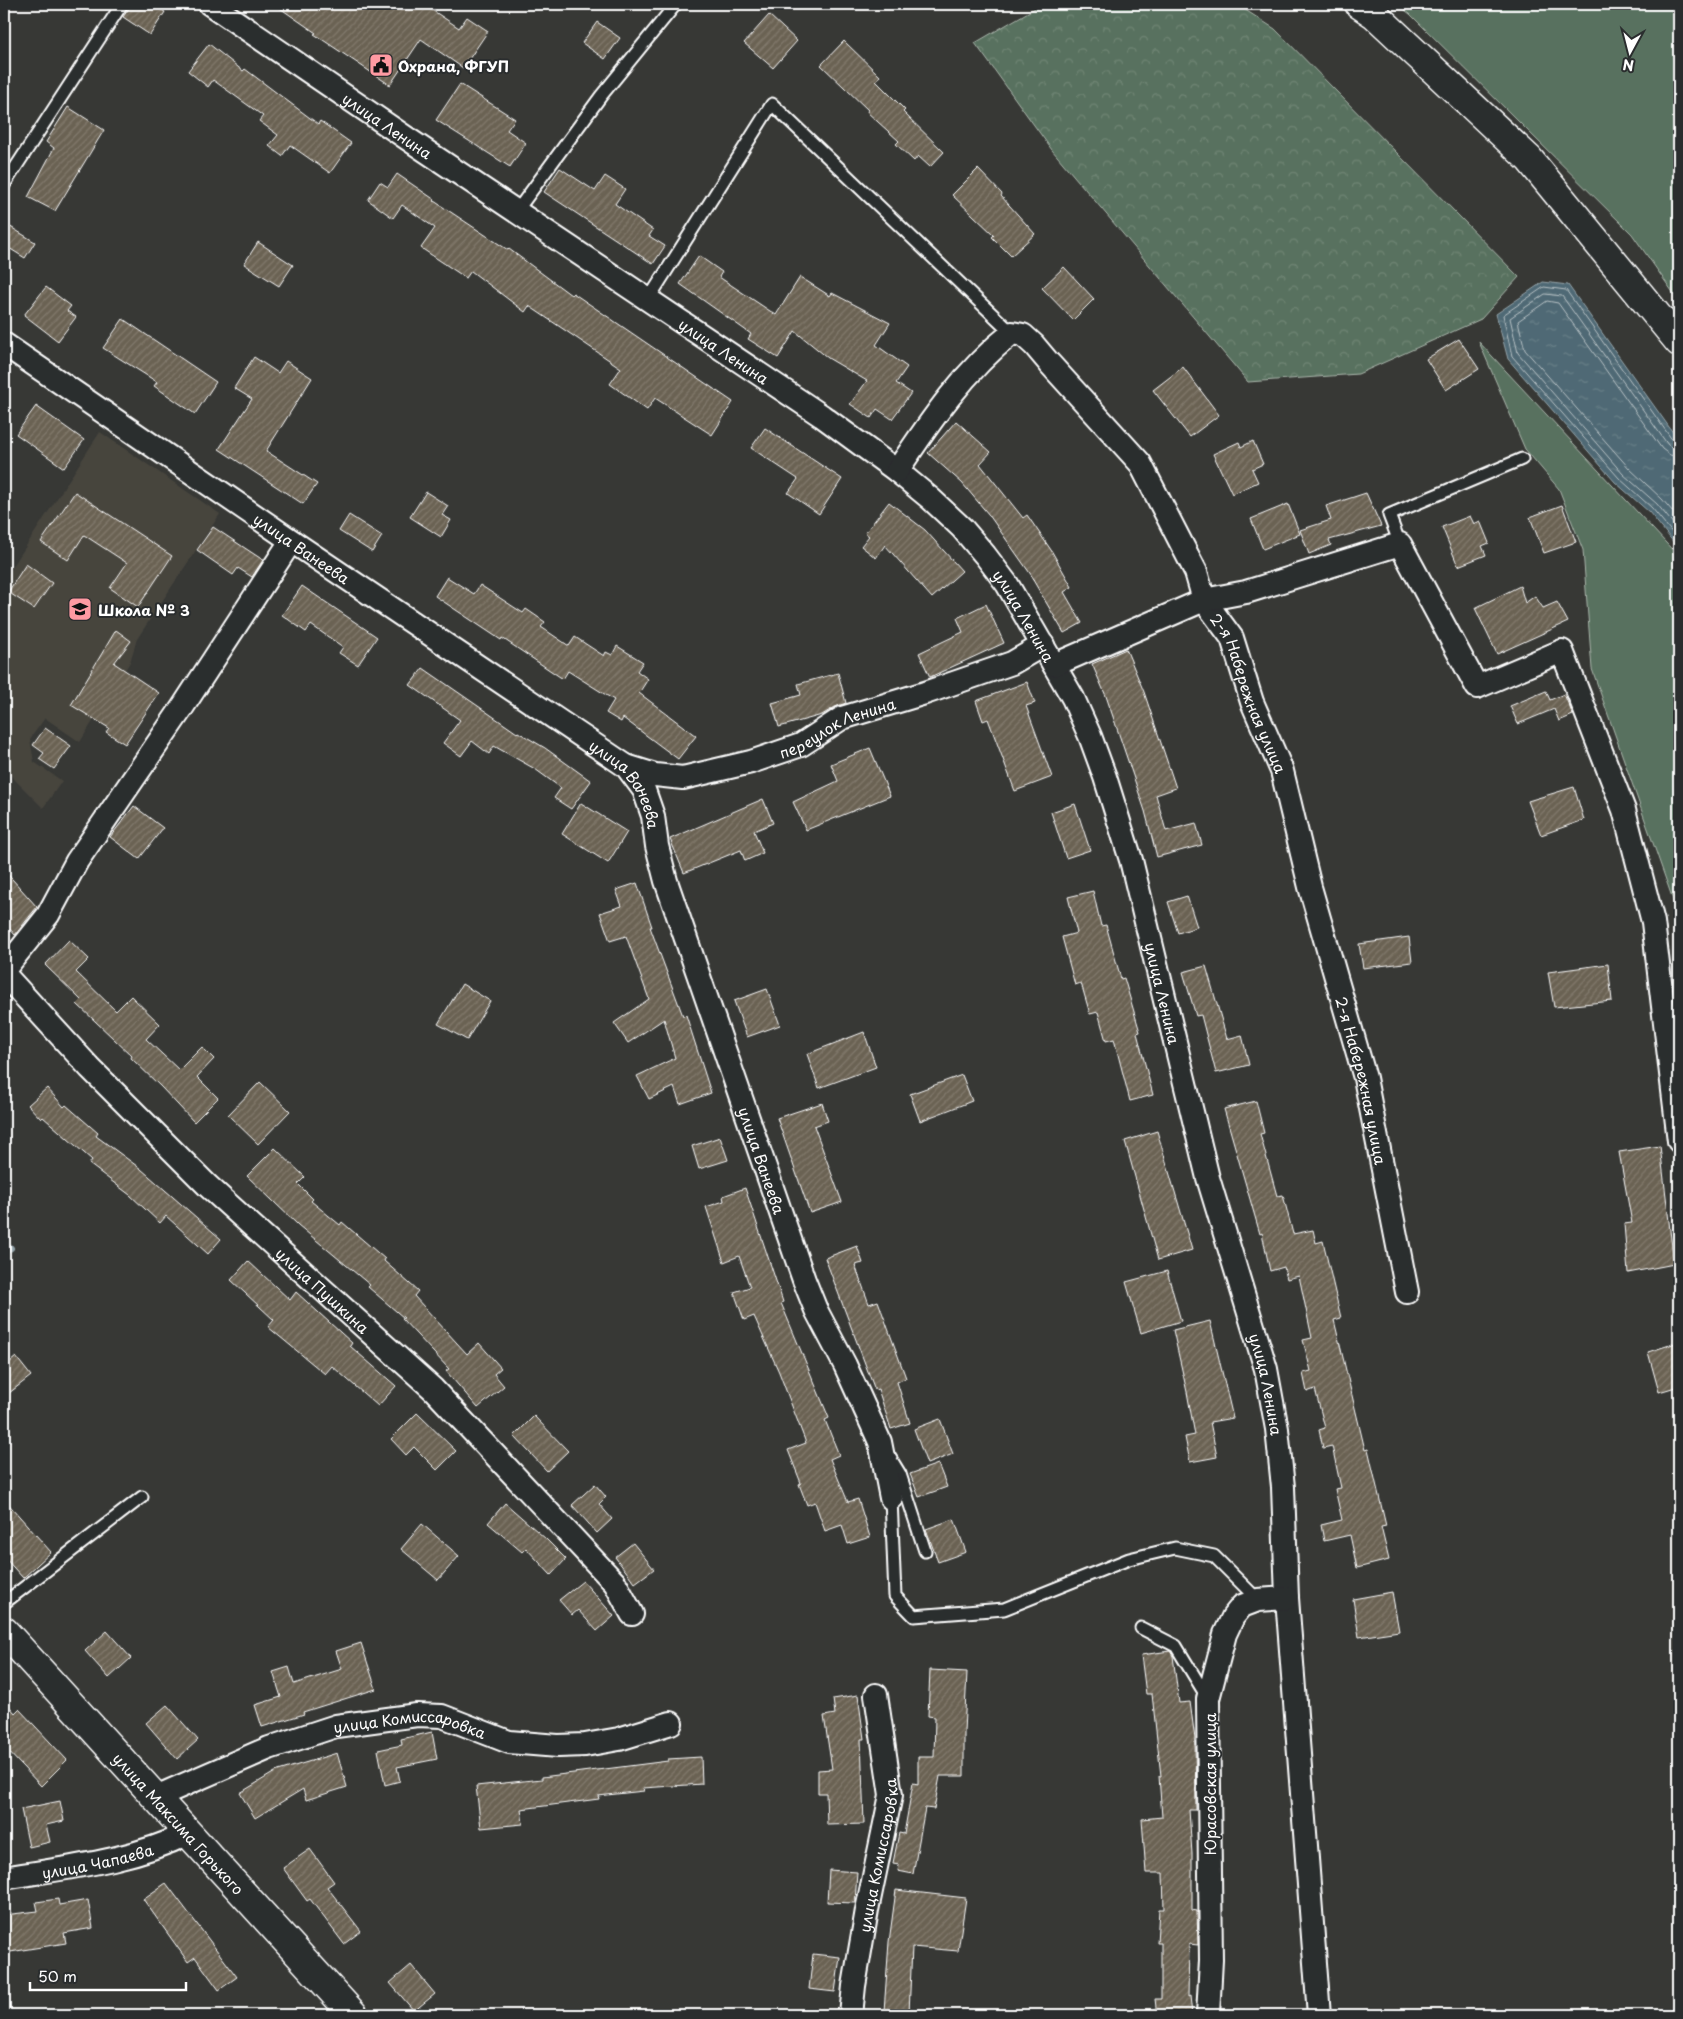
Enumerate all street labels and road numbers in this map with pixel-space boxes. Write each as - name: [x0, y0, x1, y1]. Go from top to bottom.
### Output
- street label: улица Ленина: [338, 86, 438, 164]
- street label: улица Ленина: [674, 312, 774, 389]
- street label: улица Ванеева: [249, 507, 355, 589]
- street label: улица Ленина: [988, 564, 1061, 666]
- street label: 2-я Набережная улица: [1205, 608, 1293, 777]
- street label: переулок Ленина: [776, 691, 899, 763]
- street label: улица Ванеева: [585, 733, 666, 831]
- street label: улица Ленина: [1140, 940, 1187, 1047]
- street label: 2-я Набережная улица: [1331, 994, 1393, 1167]
- street label: улица Ванеева: [733, 1104, 792, 1217]
- street label: улица Пушкина: [271, 1241, 375, 1338]
- street label: улица Ленина: [1244, 1330, 1289, 1437]
- street label: улица Комиссаровка: [332, 1703, 490, 1744]
- street label: Юрасовская улица: [1198, 1712, 1221, 1855]
- street label: улица Максима Горького: [108, 1747, 250, 1899]
- street label: улица Комиссаровка: [852, 1776, 903, 1934]
- street label: улица Чапаева: [40, 1837, 157, 1883]

